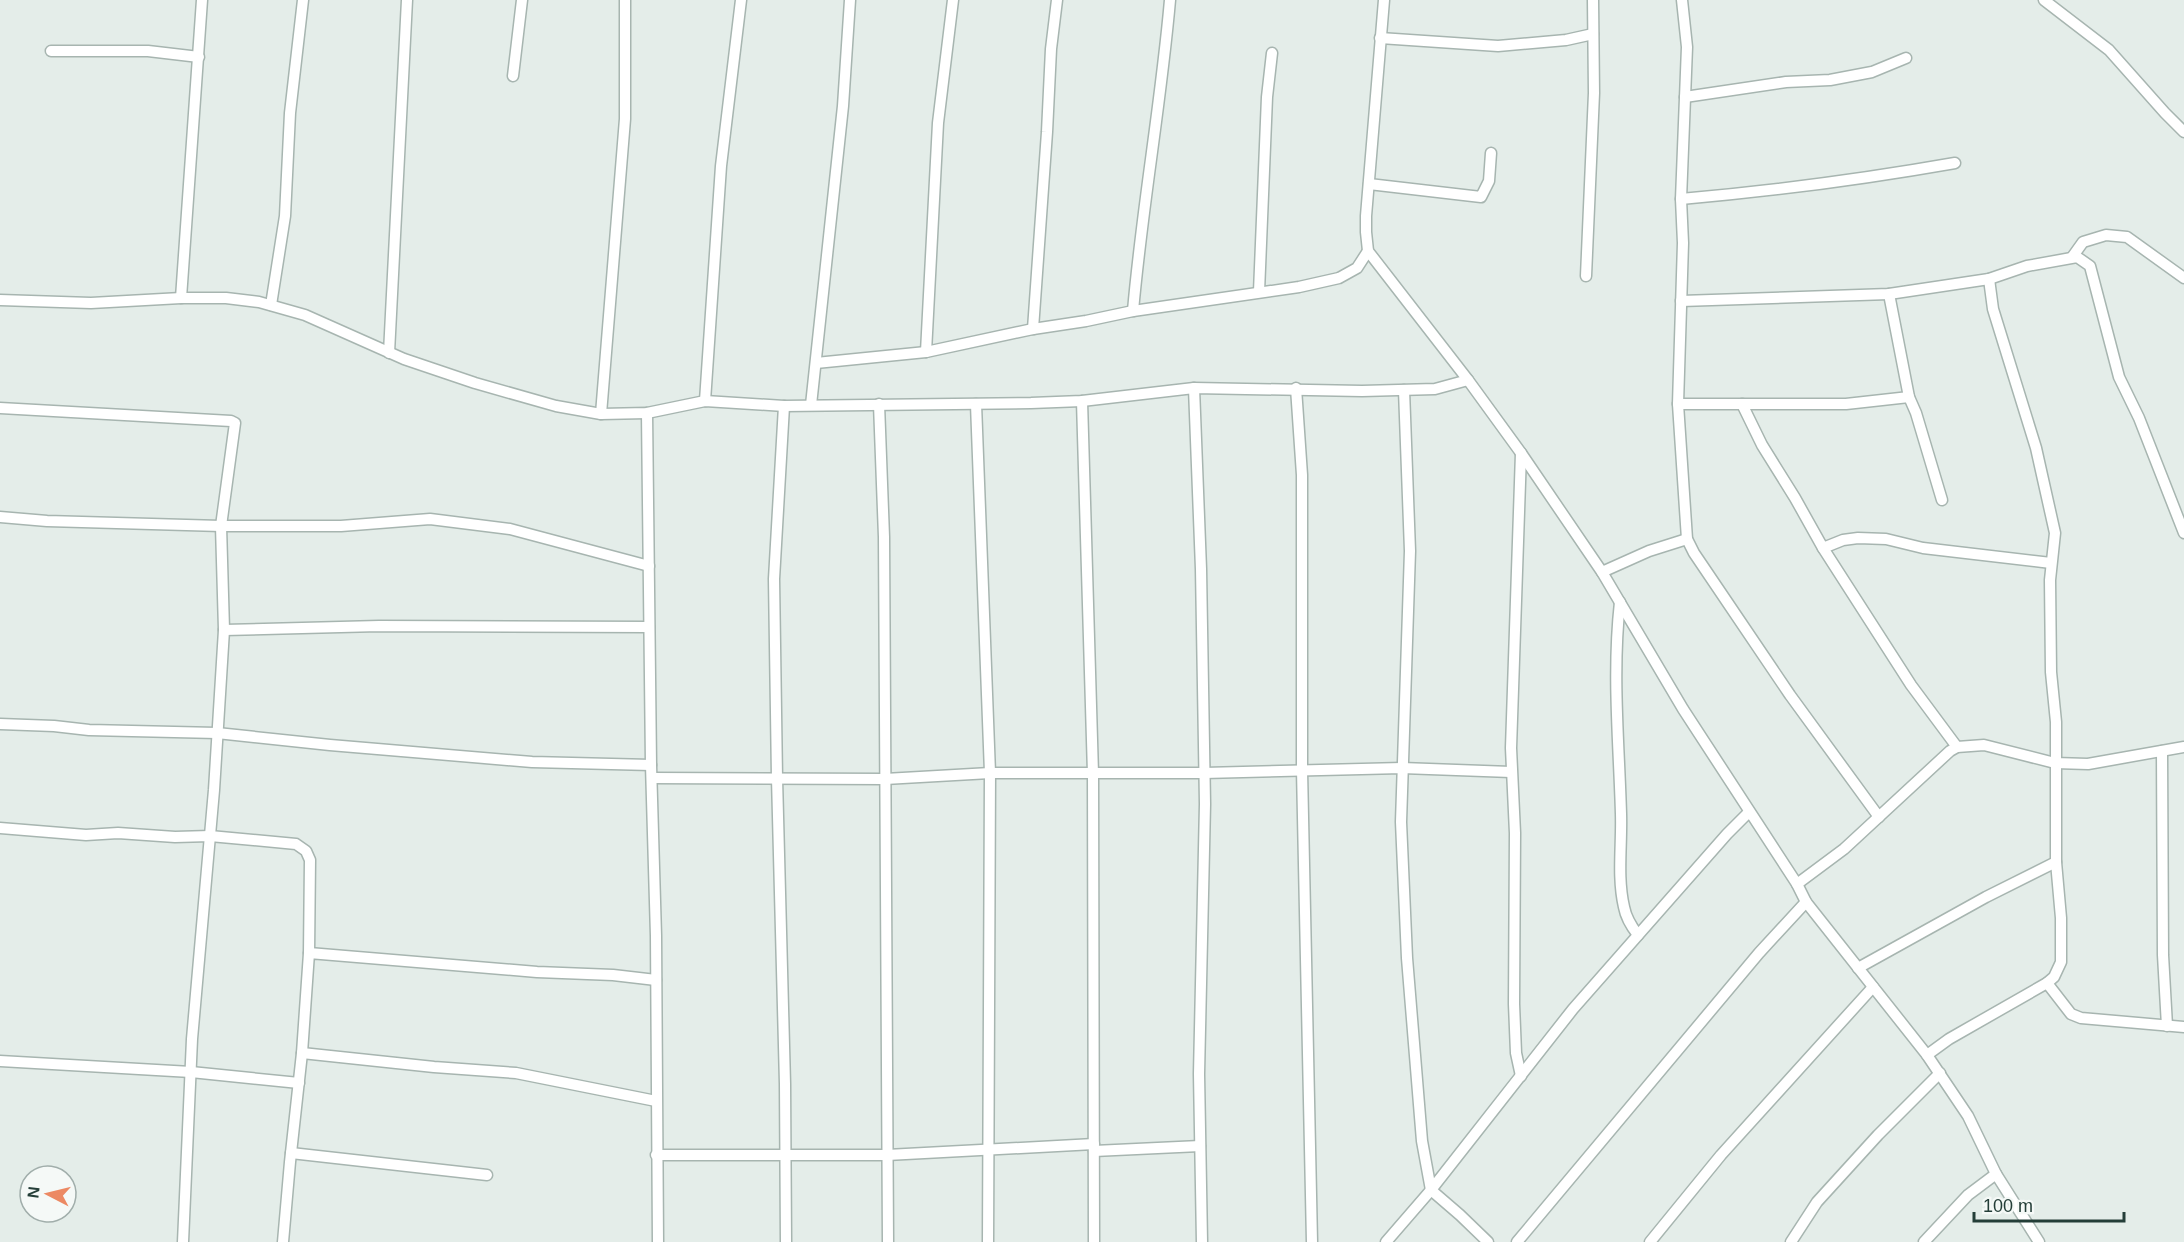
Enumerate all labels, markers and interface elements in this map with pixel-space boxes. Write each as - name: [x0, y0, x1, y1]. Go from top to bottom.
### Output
- north arrow: [18, 1164, 78, 1224]
- text: N: [24, 1185, 43, 1199]
- scale bar: [1974, 1185, 2124, 1223]
- text: 100 m: [1983, 1196, 2033, 1216]

